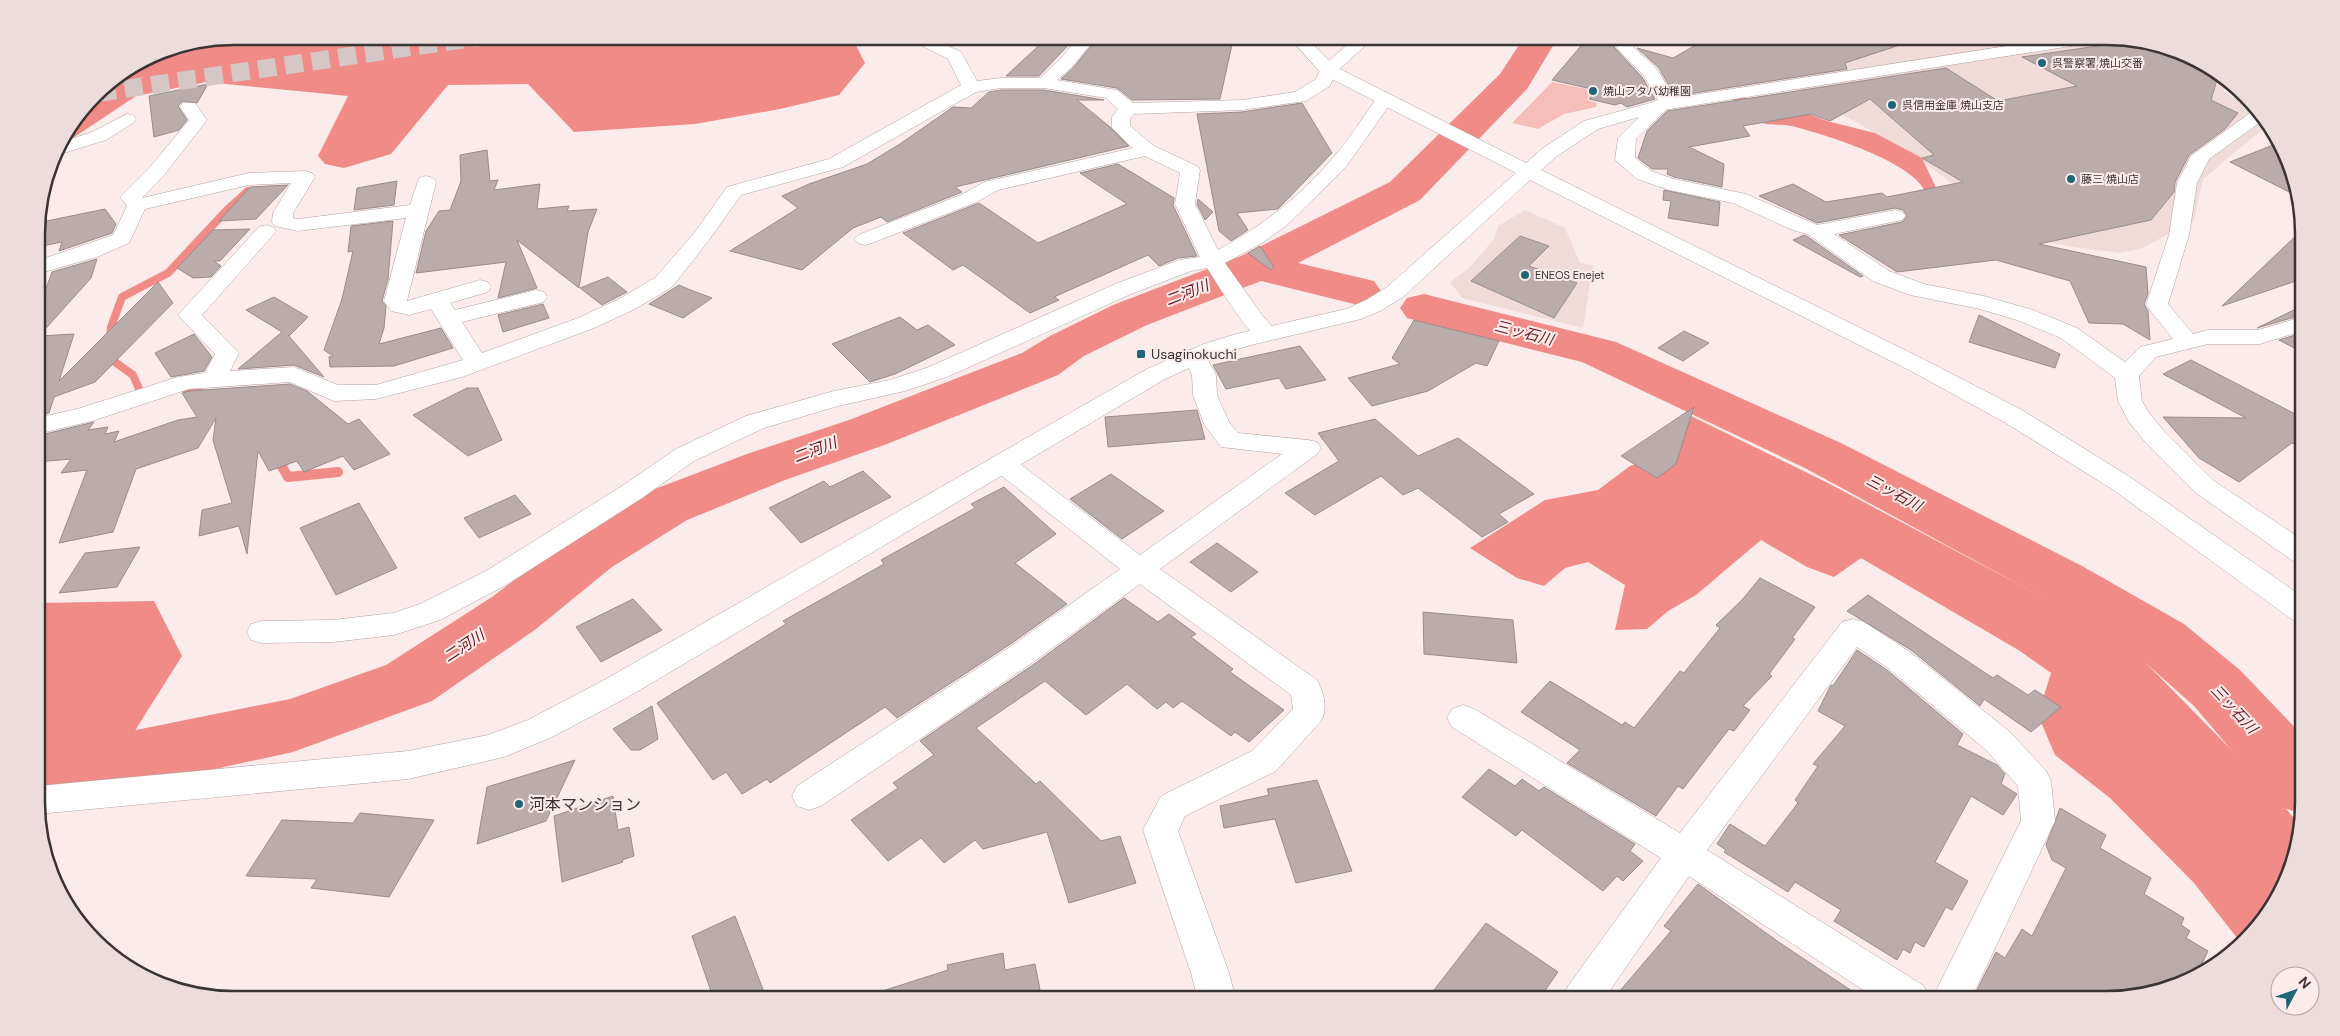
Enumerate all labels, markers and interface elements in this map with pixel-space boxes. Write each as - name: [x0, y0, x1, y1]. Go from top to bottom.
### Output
- place label: 呉警察署 焼山交番: [2052, 56, 2143, 70]
- marker: 呉警察署 焼山交番: [2036, 57, 2048, 69]
- place label: 焼山フタバ幼稚園: [1603, 84, 1691, 98]
- marker: 焼山フタバ幼稚園: [1587, 85, 1599, 97]
- place label: 呉信用金庫 焼山支店: [1902, 98, 2004, 112]
- marker: 呉信用金庫 焼山支店: [1886, 99, 1898, 111]
- place label: 藤三 焼山店: [2081, 172, 2139, 186]
- marker: 藤三 焼山店: [2065, 173, 2077, 185]
- place label: ENEOS Enejet: [1535, 268, 1605, 282]
- marker: ENEOS Enejet: [1519, 269, 1531, 281]
- water label: 二河川: [1162, 275, 1213, 310]
- water label: 三ッ石川: [1492, 316, 1557, 350]
- place label: Usaginokuchi: [1151, 345, 1237, 363]
- marker: Usaginokuchi: [1135, 348, 1147, 360]
- water label: 二河川: [790, 432, 841, 467]
- water label: 三ッ石川: [1863, 470, 1927, 517]
- water label: 二河川: [440, 624, 490, 667]
- water label: 三ッ石川: [2206, 680, 2263, 739]
- place label: 河本マンション: [529, 794, 641, 815]
- marker: 河本マンション: [513, 798, 525, 810]
- north arrow: [2270, 966, 2320, 1016]
- text: N: [2295, 973, 2315, 992]

